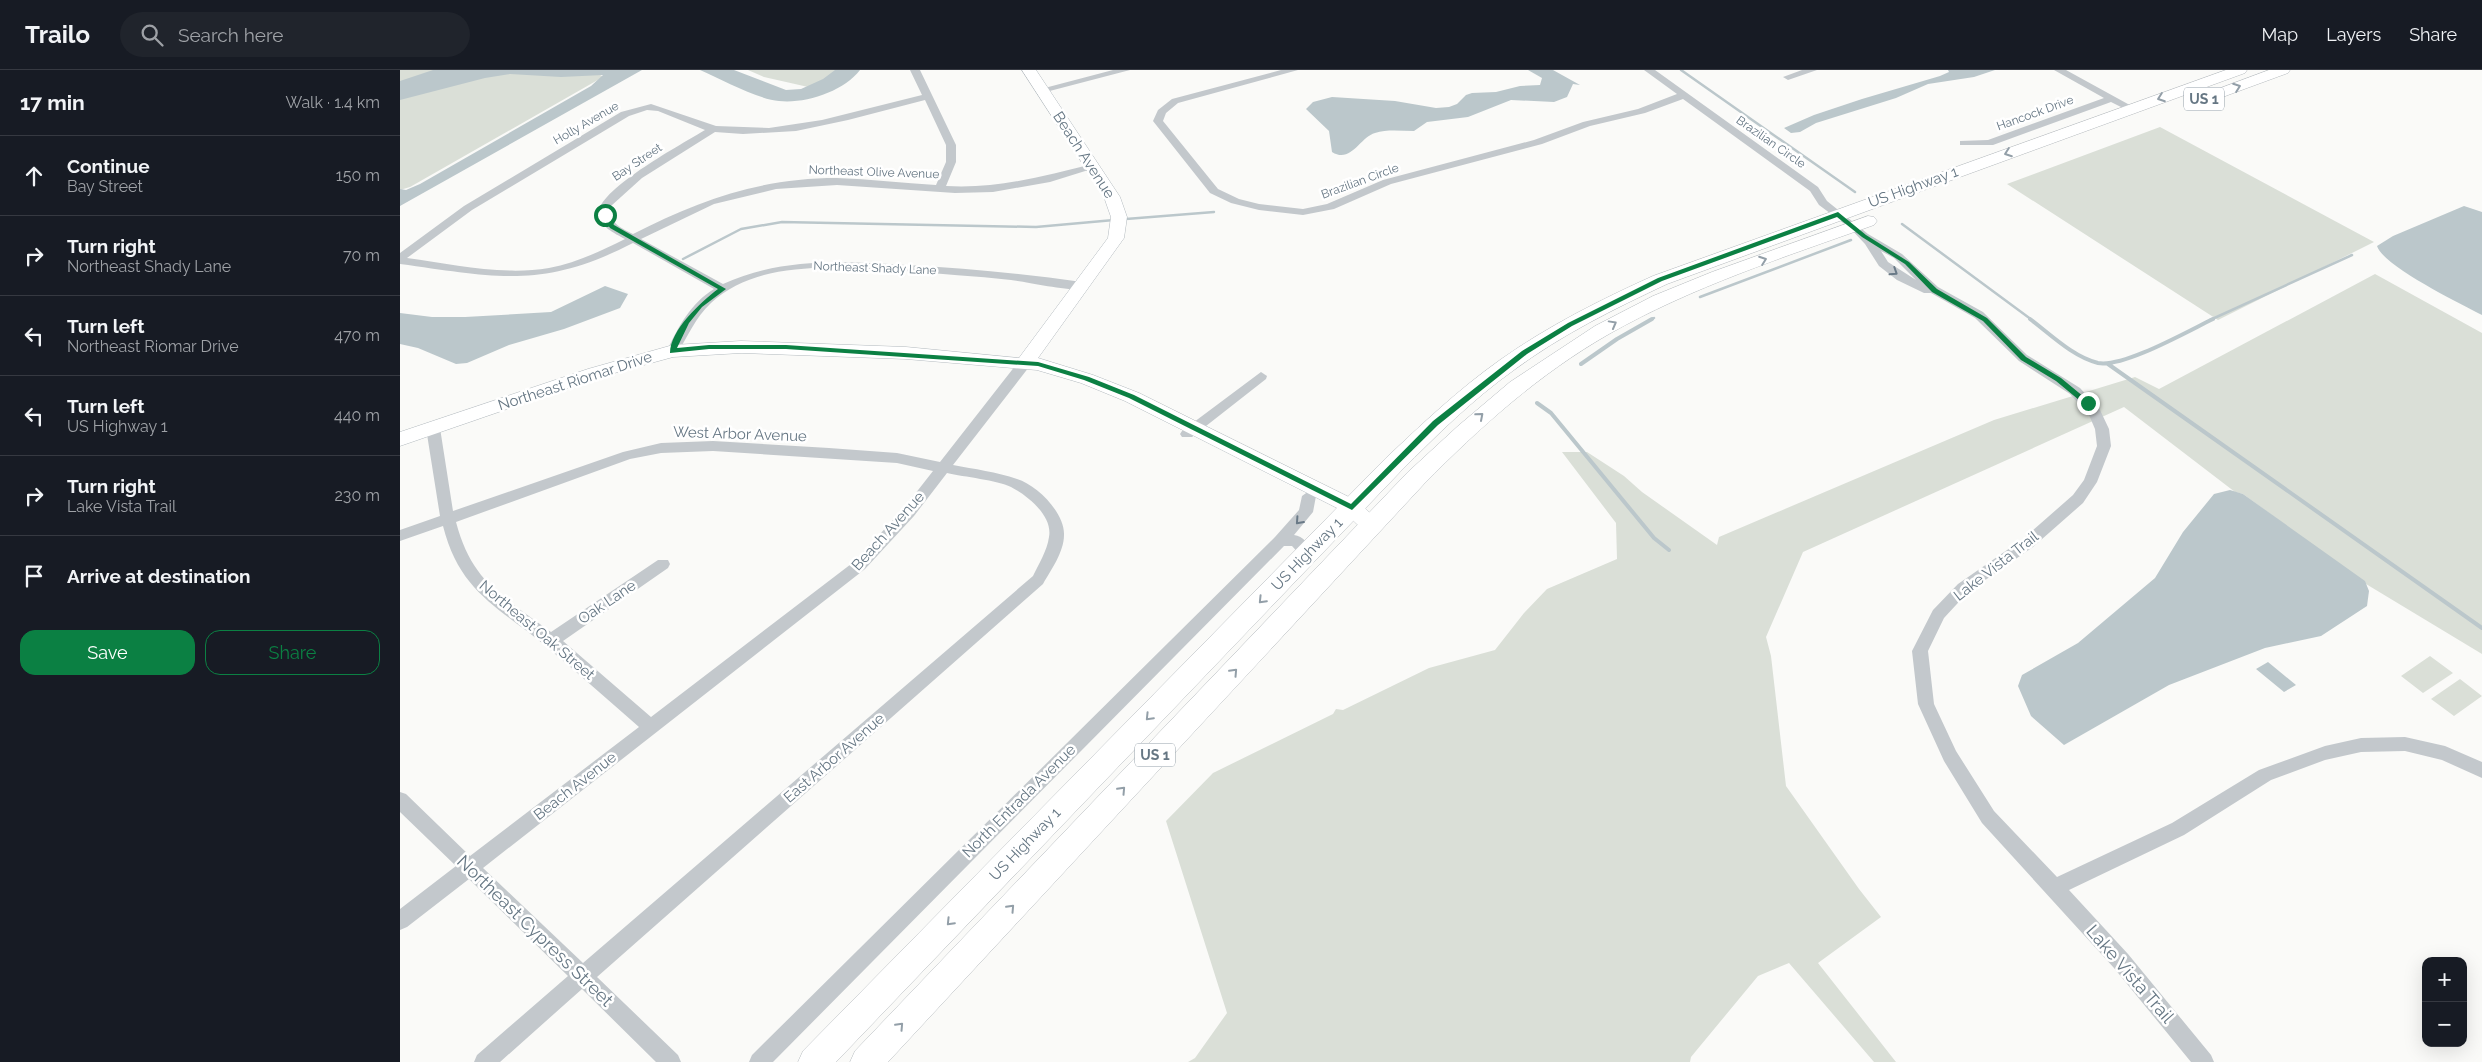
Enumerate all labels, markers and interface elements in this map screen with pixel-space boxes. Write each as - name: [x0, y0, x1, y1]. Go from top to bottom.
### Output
- search box: [120, 12, 470, 57]
- text: Trailo: [25, 20, 90, 49]
- icon: search: [138, 21, 166, 49]
- text: Search here: [178, 24, 283, 46]
- text: Map: [2262, 24, 2298, 45]
- text: Layers: [2326, 24, 2381, 45]
- text: Share: [2409, 24, 2457, 45]
- one-way arrow: [2232, 83, 2241, 93]
- road number: US 1: [2184, 88, 2224, 110]
- text: 17 min: [20, 90, 85, 115]
- one-way arrow: [2158, 92, 2166, 102]
- text: Walk · 1.4 km: [286, 93, 380, 112]
- street label: Hancock Drive: [1995, 93, 2075, 133]
- street label: Holly Avenue: [551, 99, 621, 147]
- street label: Beach Avenue: [1049, 108, 1119, 202]
- street label: Brazilian Circle: [1734, 113, 1808, 171]
- street label: Bay Street: [610, 140, 664, 184]
- one-way arrow: [2005, 147, 2013, 157]
- text: Continue: [67, 155, 150, 177]
- street label: Brazilian Circle: [1319, 160, 1401, 202]
- icon: ahead: [20, 162, 48, 190]
- street label: US Highway 1: [1866, 162, 1961, 212]
- street label: Northeast Olive Avenue: [808, 163, 940, 181]
- text: 150 m: [336, 166, 380, 185]
- text: Bay Street: [67, 177, 143, 196]
- route start: [594, 204, 617, 227]
- text: Turn right: [67, 235, 156, 257]
- icon: right: [20, 242, 48, 270]
- text: 70 m: [343, 246, 380, 265]
- one-way arrow: [1758, 256, 1766, 266]
- text: Northeast Shady Lane: [67, 257, 231, 276]
- street label: Northeast Shady Lane: [813, 259, 937, 277]
- one-way arrow: [1889, 266, 1898, 276]
- text: Turn left: [67, 315, 144, 337]
- one-way arrow: [1608, 320, 1617, 330]
- icon: left: [20, 322, 48, 350]
- text: 470 m: [334, 326, 380, 345]
- text: Northeast Riomar Drive: [67, 337, 239, 356]
- street label: Northeast Riomar Drive: [496, 348, 654, 414]
- route end: [2077, 392, 2100, 415]
- text: Turn left: [67, 395, 144, 417]
- icon: left: [20, 402, 48, 430]
- text: 440 m: [334, 406, 380, 425]
- one-way arrow: [1475, 413, 1484, 422]
- text: US Highway 1: [67, 417, 168, 436]
- street label: West Arbor Avenue: [673, 423, 807, 445]
- text: Turn right: [67, 475, 156, 497]
- icon: right: [20, 482, 48, 510]
- text: 230 m: [335, 486, 380, 505]
- street label: Beach Avenue: [848, 488, 928, 574]
- text: Lake Vista Trail: [67, 497, 176, 516]
- street label: US Highway 1: [1268, 513, 1347, 594]
- one-way arrow: [1296, 515, 1305, 524]
- street label: Lake Vista Trail: [1950, 527, 2043, 605]
- icon: arrive: [20, 562, 48, 590]
- text: Arrive at destination: [67, 565, 251, 587]
- street label: Northeast Oak Street: [476, 576, 598, 684]
- street label: Oak Lane: [575, 576, 639, 628]
- one-way arrow: [1259, 594, 1268, 603]
- button: Save: [20, 630, 195, 675]
- button: Share: [205, 630, 380, 675]
- one-way arrow: [1228, 668, 1237, 677]
- street label: East Arbor Avenue: [780, 709, 888, 807]
- one-way arrow: [1145, 711, 1154, 720]
- street label: North Entrada Avenue: [959, 740, 1080, 861]
- road number: US 1: [1135, 744, 1175, 766]
- street label: Beach Avenue: [530, 748, 620, 824]
- one-way arrow: [1116, 786, 1125, 795]
- street label: US Highway 1: [986, 803, 1065, 884]
- street label: Northeast Cypress Street: [453, 851, 618, 1011]
- one-way arrow: [1005, 905, 1014, 914]
- one-way arrow: [947, 916, 956, 925]
- street label: Lake Vista Trail: [2082, 920, 2179, 1027]
- map controls: [2422, 957, 2467, 1047]
- button: +: [2422, 957, 2467, 1002]
- button: −: [2422, 1002, 2467, 1047]
- one-way arrow: [894, 1023, 903, 1032]

